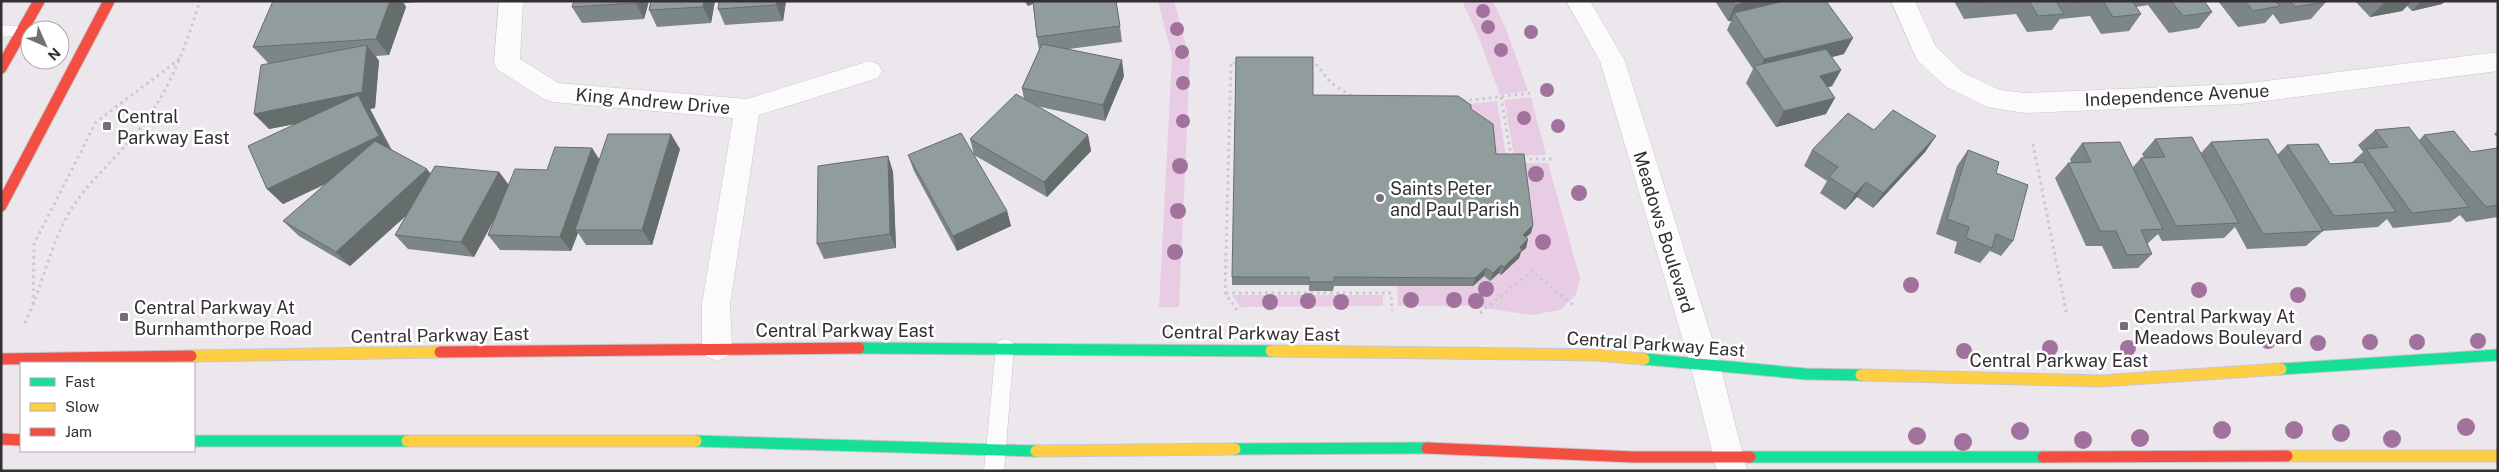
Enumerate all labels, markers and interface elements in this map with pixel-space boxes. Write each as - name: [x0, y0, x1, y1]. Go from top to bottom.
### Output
- north arrow: [20, 20, 70, 70]
- text: N: [45, 45, 64, 64]
- street label: Independence Avenue: [2084, 80, 2270, 110]
- street label: King Andrew Drive: [575, 84, 731, 118]
- place label: Central Parkway East: [117, 106, 230, 148]
- marker: Central Parkway East: [101, 120, 113, 132]
- street label: Meadows Boulevard: [1629, 148, 1699, 316]
- place label: Saints Peter and Paul Parish: [1390, 178, 1519, 220]
- marker: Saints Peter and Paul Parish: [1374, 192, 1386, 204]
- place label: Central Parkway At Burnhamthorpe Road: [134, 297, 312, 339]
- place label: Central Parkway At Meadows Boulevard: [2134, 306, 2302, 348]
- marker: Central Parkway At Burnhamthorpe Road: [118, 311, 130, 323]
- street label: Central Parkway East: [756, 320, 934, 341]
- marker: Central Parkway At Meadows Boulevard: [2118, 320, 2130, 332]
- street label: Central Parkway East: [1161, 321, 1341, 345]
- street label: Central Parkway East: [350, 323, 530, 347]
- street label: Central Parkway East: [1566, 327, 1746, 361]
- street label: Central Parkway East: [1970, 350, 2148, 371]
- legend: [20, 362, 195, 452]
- text: Fast: [65, 373, 95, 390]
- text: Slow: [65, 398, 100, 415]
- text: Jam: [65, 423, 92, 440]

